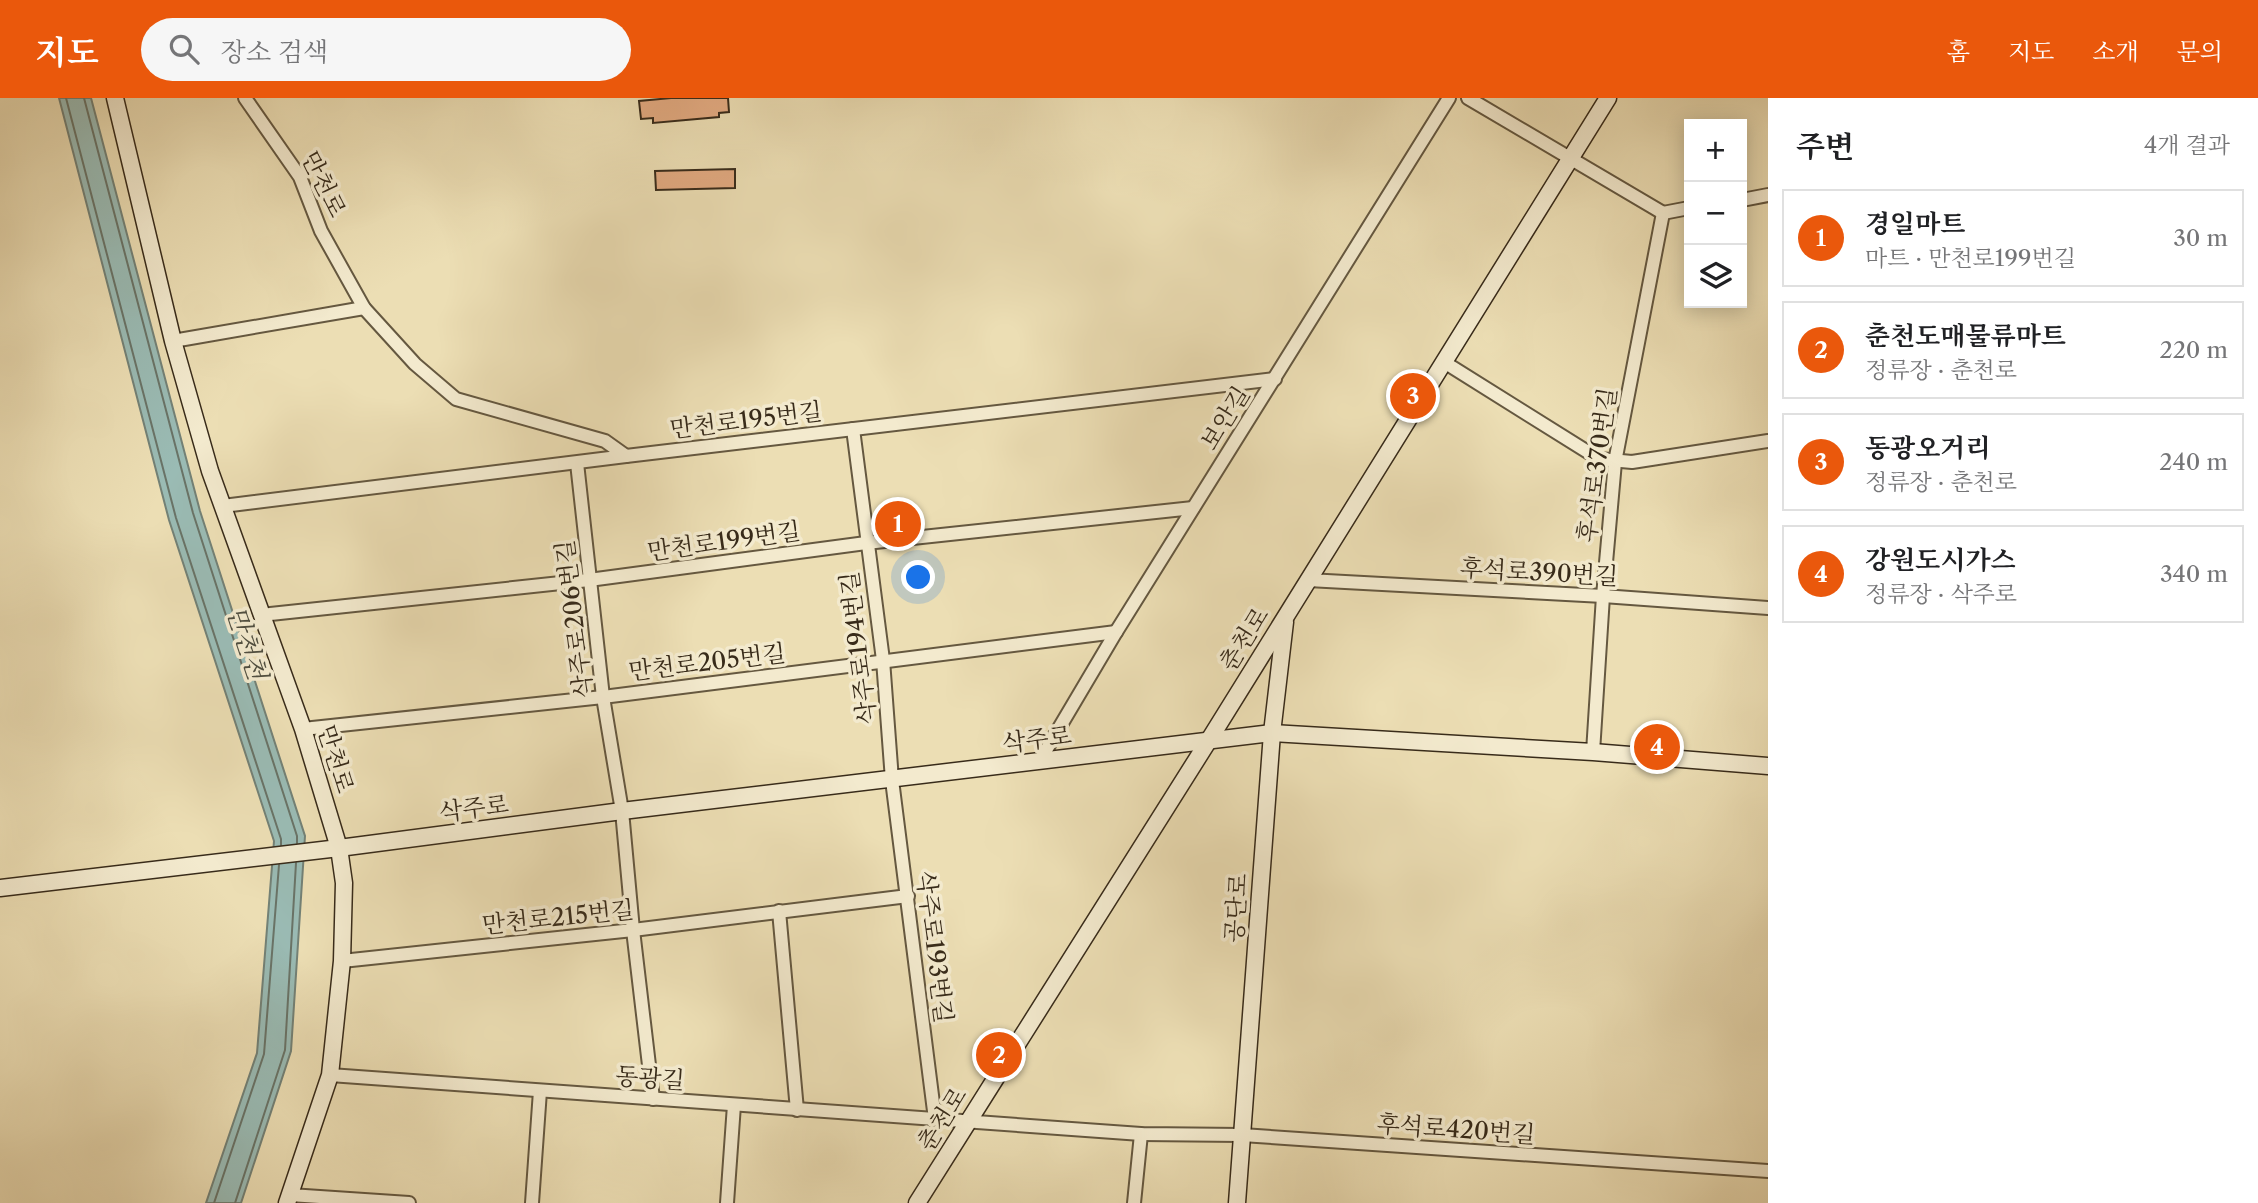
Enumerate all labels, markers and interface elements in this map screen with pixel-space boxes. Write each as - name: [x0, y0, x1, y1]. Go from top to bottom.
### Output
- search box: [141, 18, 631, 81]
- icon: search: [165, 30, 203, 68]
- text: 지도: [35, 32, 99, 73]
- text: 장소 검색: [221, 36, 328, 68]
- text: 홈: [1947, 37, 1970, 66]
- text: 지도: [2008, 37, 2054, 66]
- text: 소개: [2092, 37, 2139, 66]
- text: 문의: [2177, 37, 2223, 66]
- map controls: [1684, 119, 1747, 308]
- button: +: [1684, 119, 1747, 182]
- text: 주변: [1796, 128, 1854, 165]
- text: 4개 결과: [2144, 131, 2230, 159]
- street label: 만천로: [296, 146, 352, 222]
- button: −: [1684, 182, 1747, 245]
- text: 경일마트: [1865, 208, 1965, 240]
- text: 1: [1816, 224, 1826, 252]
- text: 30 m: [2173, 224, 2228, 252]
- text: 마트 · 만천로199번길: [1865, 244, 2076, 272]
- button: layers: [1684, 245, 1747, 308]
- text: 춘천도매물류마트: [1865, 320, 2066, 352]
- text: 2: [1814, 336, 1828, 364]
- text: 220 m: [2159, 336, 2228, 364]
- text: 정류장 · 춘천로: [1865, 356, 2017, 384]
- pin: 3: [1390, 370, 1436, 422]
- street label: 보안길: [1194, 381, 1256, 455]
- street label: 후석로370번길: [1572, 386, 1622, 544]
- street label: 만천로195번길: [668, 396, 824, 444]
- text: 동광오거리: [1865, 432, 1991, 464]
- text: 3: [1815, 448, 1828, 476]
- text: 240 m: [2159, 448, 2228, 476]
- text: 정류장 · 춘천로: [1865, 468, 2017, 496]
- pin: 1: [875, 498, 921, 550]
- street label: 만천로199번길: [646, 516, 802, 566]
- street label: 삭주로206번길: [550, 538, 598, 700]
- text: 강원도시가스: [1865, 544, 2016, 576]
- street label: 후석로390번길: [1459, 553, 1619, 591]
- your location: [901, 560, 935, 594]
- text: 4: [1814, 560, 1828, 588]
- text: 340 m: [2160, 560, 2228, 588]
- street label: 삭주로194번길: [834, 570, 882, 726]
- text: 정류장 · 삭주로: [1865, 580, 2017, 608]
- water label: 만천천: [220, 602, 274, 686]
- street label: 춘천로: [1213, 602, 1275, 676]
- street label: 만천로205번길: [627, 638, 787, 686]
- street label: 삭주로: [1001, 720, 1073, 758]
- street label: 만천로: [312, 721, 360, 797]
- pin: 4: [1634, 721, 1680, 773]
- street label: 삭주로: [438, 789, 510, 827]
- street label: 삭주로193번길: [911, 869, 959, 1025]
- street label: 공단로: [1219, 872, 1253, 944]
- street label: 만천로215번길: [480, 895, 636, 939]
- pin: 2: [976, 1029, 1022, 1081]
- street label: 동광길: [614, 1061, 686, 1095]
- street label: 춘천로: [911, 1082, 973, 1156]
- street label: 후석로420번길: [1376, 1109, 1536, 1149]

